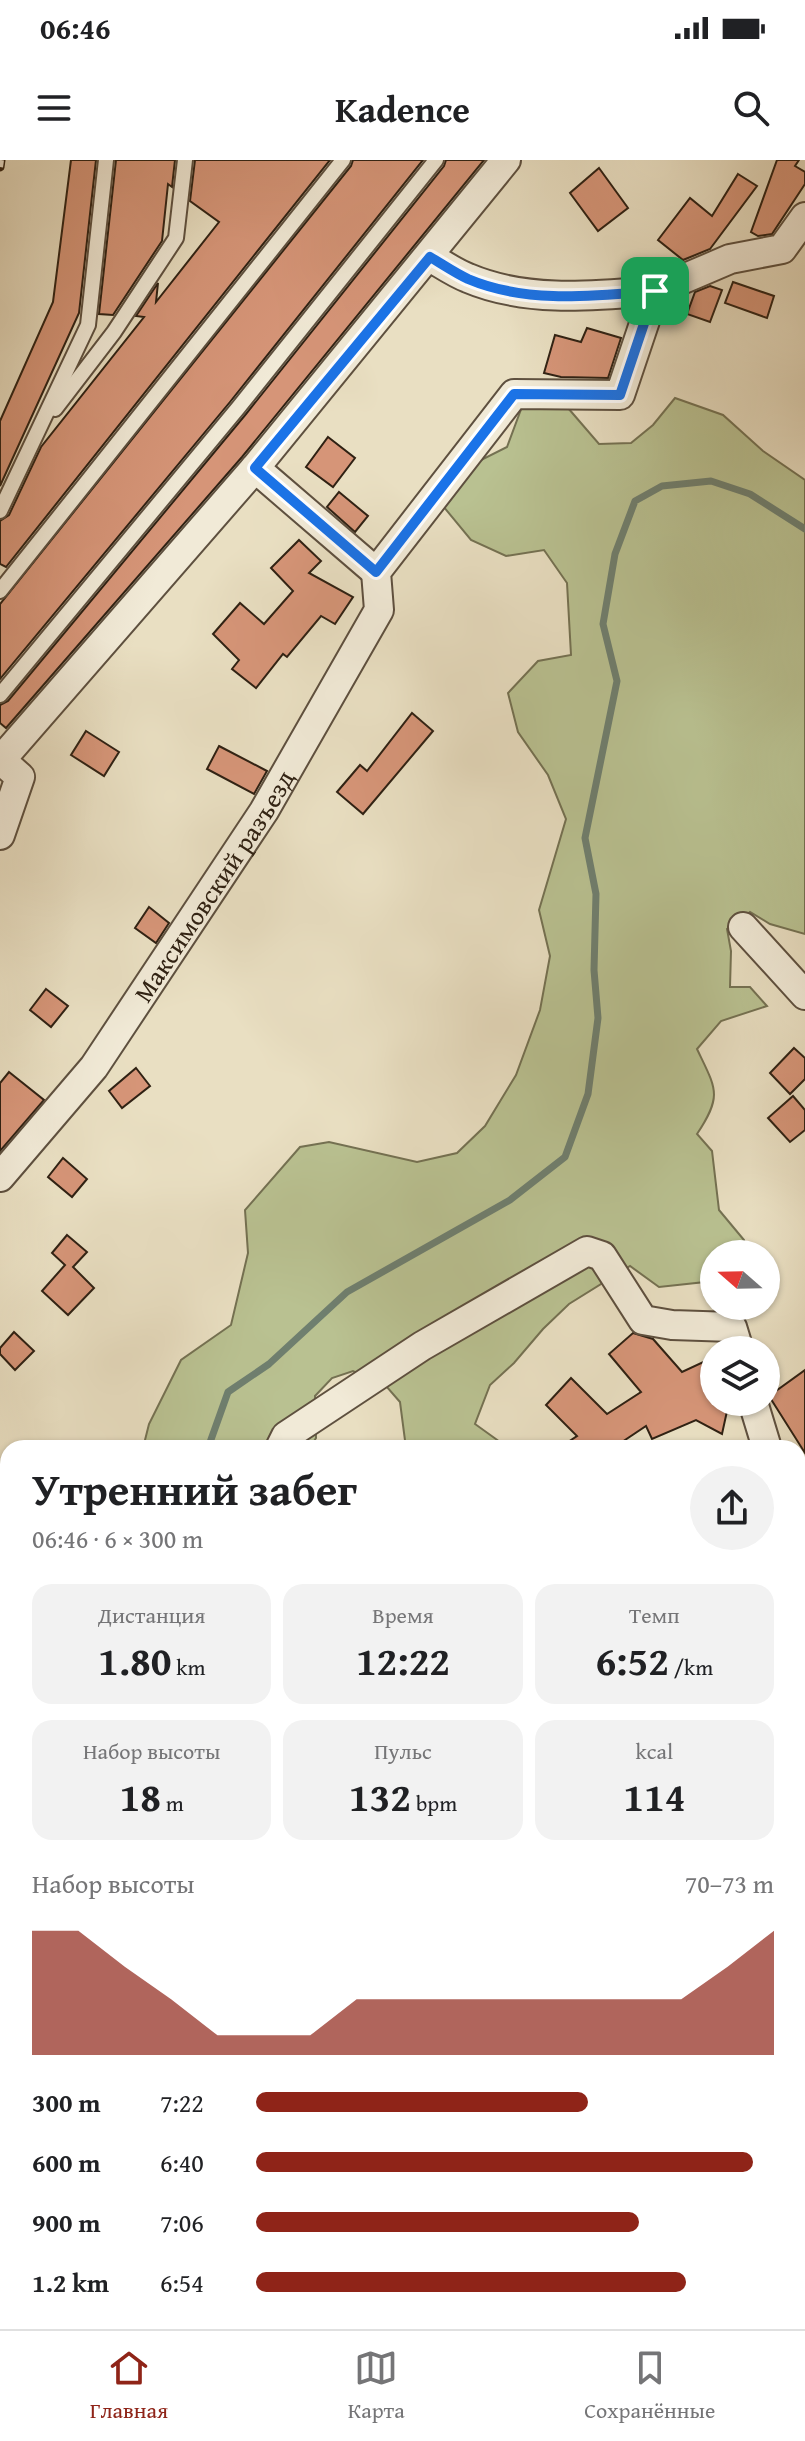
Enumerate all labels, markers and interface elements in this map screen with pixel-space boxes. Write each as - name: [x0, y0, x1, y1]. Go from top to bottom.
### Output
- text: 06:46: [40, 6, 111, 50]
- text: Kadence: [335, 82, 470, 135]
- icon: menu: [32, 86, 76, 130]
- icon: search: [729, 86, 773, 130]
- pin: [621, 257, 689, 325]
- icon: arrive: [633, 269, 677, 313]
- street label: Максимовский разъезд: [123, 762, 303, 1009]
- north arrow: [700, 1240, 780, 1320]
- map controls: [700, 1240, 780, 1416]
- button: layers: [700, 1336, 780, 1416]
- text: Утренний забег: [32, 1457, 357, 1521]
- button: share: [690, 1466, 774, 1550]
- text: 06:46 · 6 × 300 m: [32, 1519, 203, 1558]
- text: Дистанция: [98, 1599, 205, 1631]
- text: Время: [372, 1599, 434, 1631]
- text: Темп: [629, 1599, 680, 1631]
- text: 1.80: [98, 1631, 171, 1690]
- text: 12:22: [356, 1631, 450, 1690]
- text: 6:52: [595, 1631, 669, 1690]
- text: km: [171, 1651, 205, 1683]
- text: /km: [669, 1651, 713, 1683]
- text: Набор высоты: [83, 1735, 220, 1767]
- text: Пульс: [374, 1735, 432, 1767]
- text: kcal: [636, 1735, 673, 1767]
- text: 18: [120, 1767, 161, 1826]
- text: 132: [349, 1767, 411, 1826]
- text: 114: [623, 1767, 685, 1826]
- text: m: [161, 1787, 184, 1819]
- text: bpm: [411, 1787, 457, 1819]
- text: Набор высоты: [32, 1864, 194, 1903]
- text: 70–73 m: [685, 1864, 774, 1903]
- text: 300 m: [32, 2083, 100, 2122]
- text: 7:22: [160, 2083, 204, 2122]
- text: 600 m: [32, 2143, 100, 2182]
- text: 6:40: [160, 2143, 204, 2182]
- text: 900 m: [32, 2203, 100, 2242]
- text: 7:06: [160, 2203, 204, 2242]
- text: 1.2 km: [32, 2263, 109, 2302]
- text: 6:54: [160, 2263, 204, 2302]
- tab: Главная: [90, 2346, 168, 2426]
- tab: Карта: [348, 2346, 405, 2426]
- tab: Сохранённые: [584, 2346, 715, 2426]

